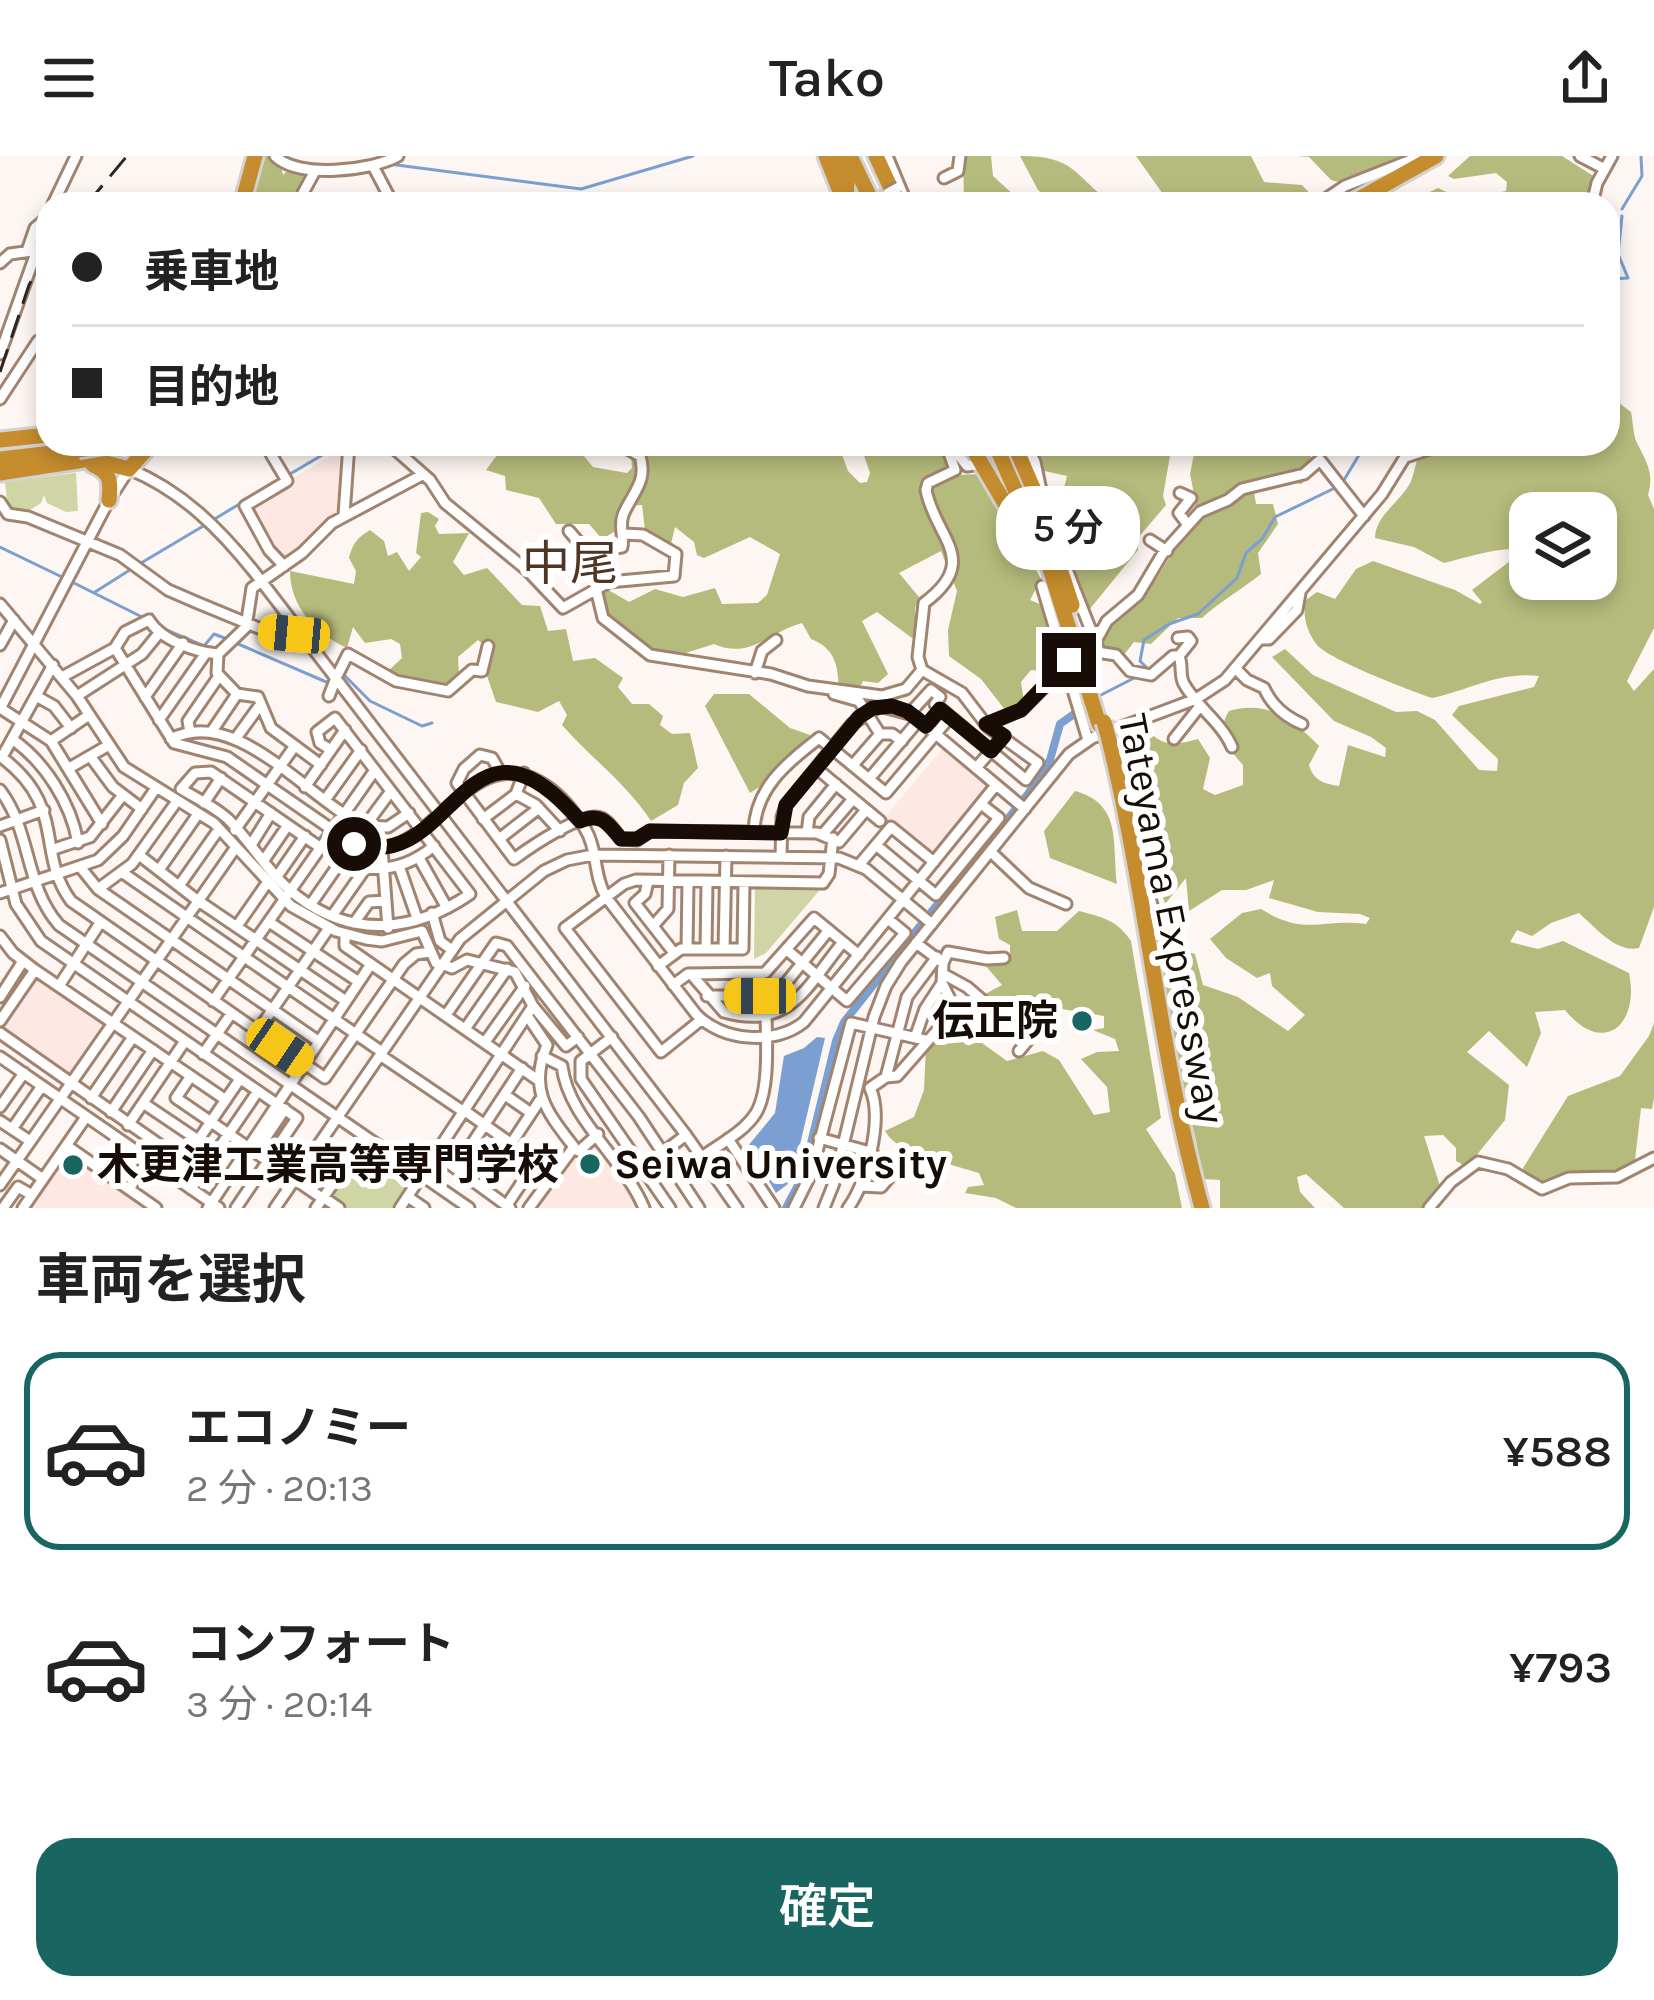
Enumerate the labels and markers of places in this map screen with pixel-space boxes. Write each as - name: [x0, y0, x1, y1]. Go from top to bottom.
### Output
- place label: 伝正院: [932, 996, 1058, 1046]
- marker: 伝正院: [1069, 1008, 1095, 1034]
- place label: Seiwa University: [614, 1139, 947, 1189]
- place label: 木更津工業高等専門学校: [97, 1140, 559, 1190]
- marker: Seiwa University: [577, 1151, 603, 1177]
- marker: 木更津工業高等専門学校: [60, 1152, 86, 1178]

